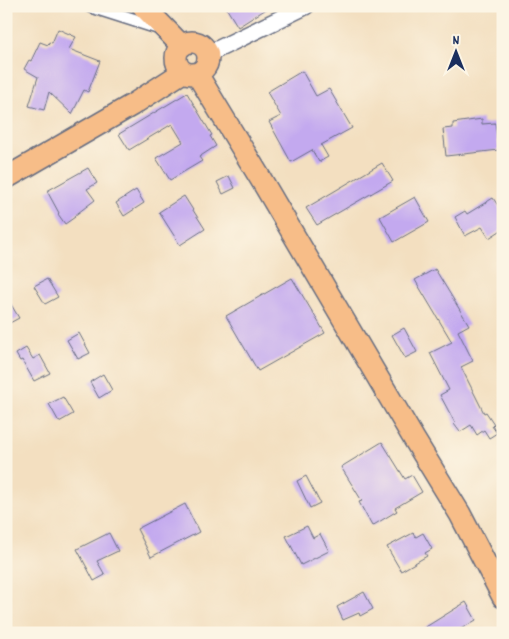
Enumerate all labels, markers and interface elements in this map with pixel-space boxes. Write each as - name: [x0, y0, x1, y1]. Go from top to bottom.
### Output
- north arrow: [432, 28, 482, 78]
- text: N: [453, 31, 460, 51]

